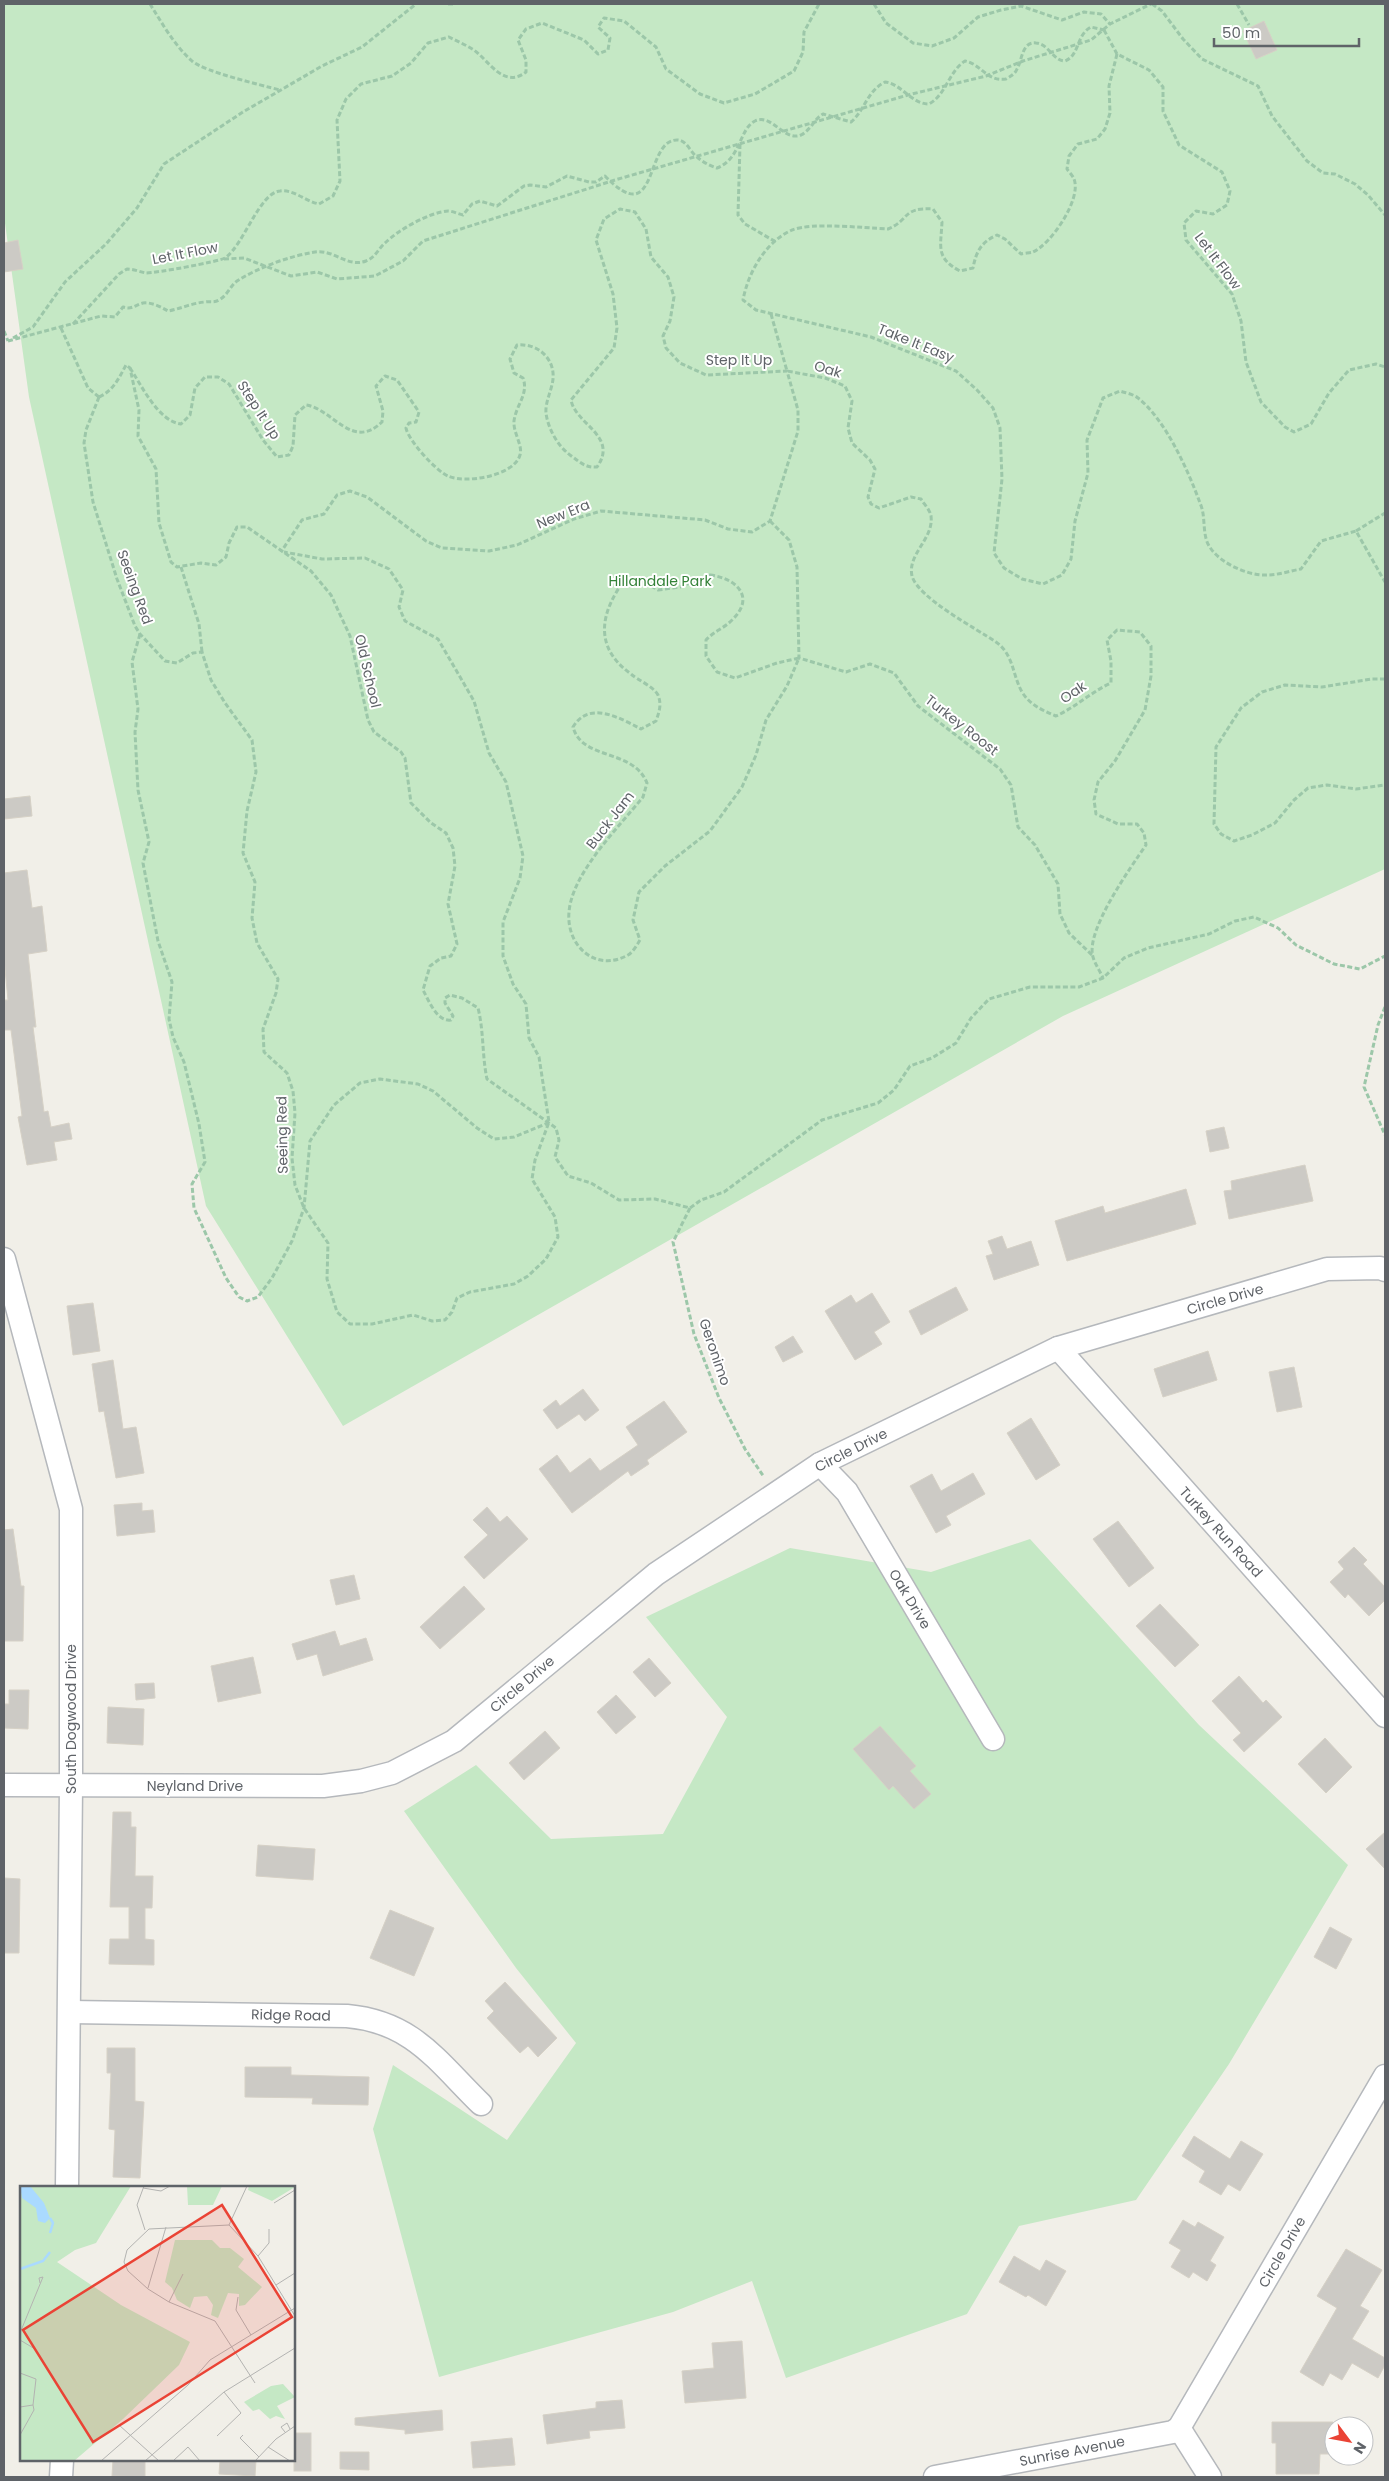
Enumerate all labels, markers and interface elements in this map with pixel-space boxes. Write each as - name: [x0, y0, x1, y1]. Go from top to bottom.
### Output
- scale bar: [1214, 15, 1359, 47]
- text: 50 m: [1222, 22, 1260, 43]
- street label: Let It Flow: [1190, 228, 1246, 294]
- street label: Let It Flow: [150, 237, 220, 269]
- street label: Take It Easy: [875, 319, 957, 367]
- street label: Step It Up: [706, 350, 772, 370]
- street label: Oak: [812, 355, 845, 383]
- street label: Step It Up: [233, 377, 285, 443]
- street label: New Era: [533, 494, 593, 534]
- street label: Seeing Red: [112, 547, 158, 627]
- park label: Hillandale Park: [608, 571, 712, 591]
- street label: Old School: [350, 632, 386, 710]
- street label: Oak: [1056, 676, 1091, 708]
- street label: Turkey Roost: [921, 690, 1003, 760]
- street label: Buck Jam: [581, 787, 639, 853]
- street label: Seeing Red: [271, 1096, 293, 1174]
- street label: Circle Drive: [1184, 1278, 1266, 1319]
- street label: Geronimo: [694, 1316, 736, 1388]
- street label: Circle Drive: [811, 1423, 891, 1477]
- street label: Turkey Run Road: [1175, 1482, 1267, 1582]
- street label: Oak Drive: [884, 1565, 936, 1633]
- street label: South Dogwood Drive: [61, 1644, 81, 1794]
- street label: Circle Drive: [485, 1651, 559, 1717]
- street label: Neyland Drive: [147, 1776, 244, 1796]
- street label: Ridge Road: [251, 2004, 331, 2026]
- inset map: [20, 2186, 295, 2461]
- street label: Circle Drive: [1254, 2213, 1311, 2291]
- north arrow: [1324, 2416, 1374, 2466]
- street label: Sunrise Avenue: [1018, 2431, 1127, 2471]
- text: N: [1349, 2438, 1371, 2458]

